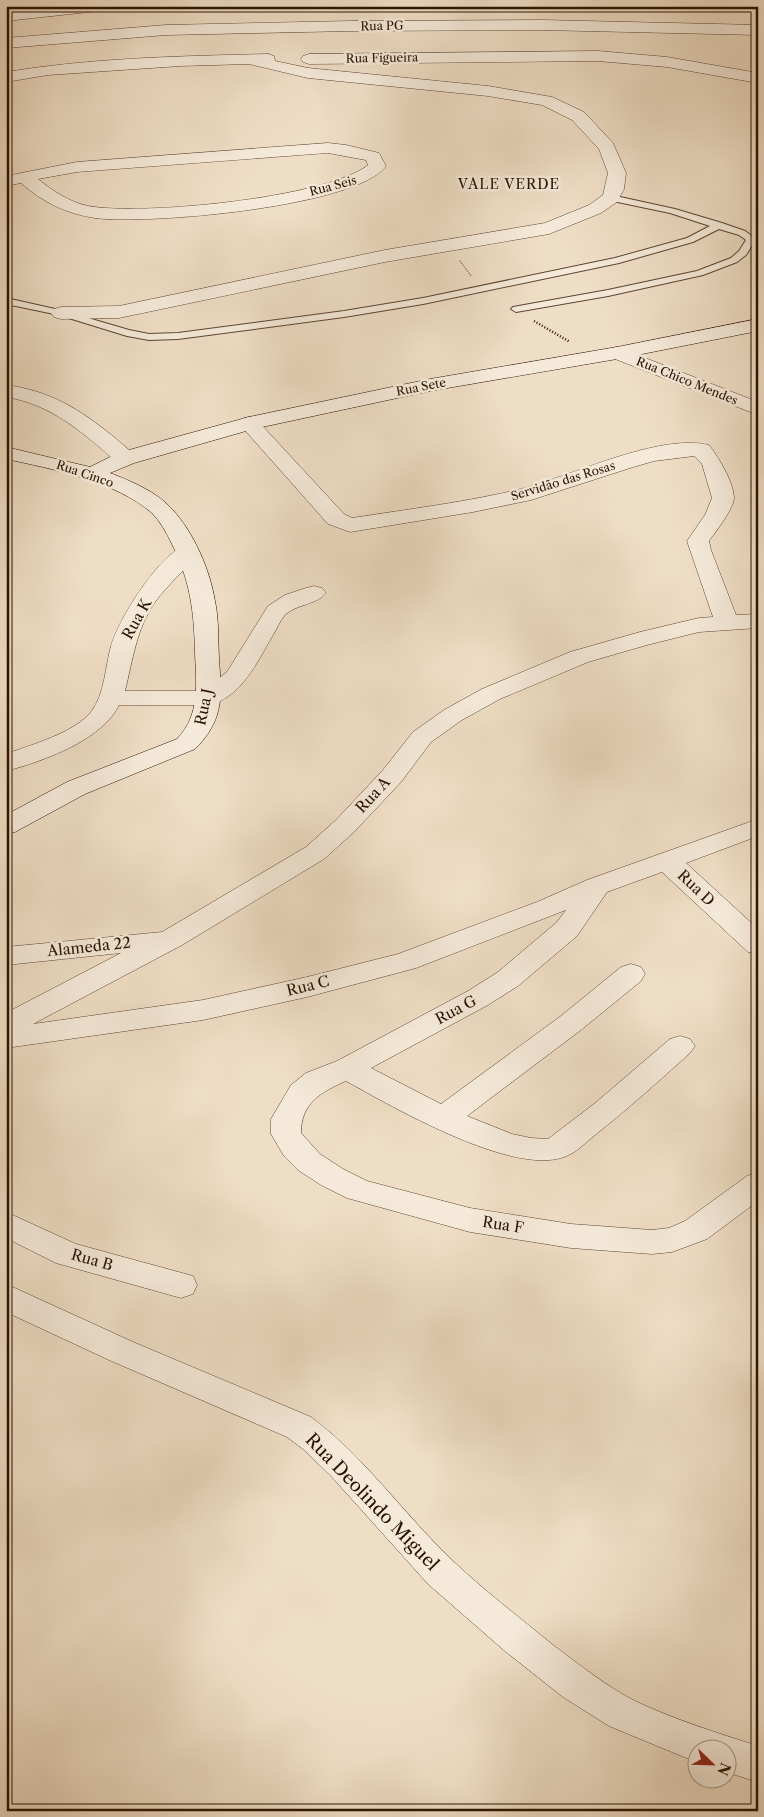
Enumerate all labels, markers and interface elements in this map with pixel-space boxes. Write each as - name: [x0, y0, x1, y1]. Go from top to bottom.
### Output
- street label: Rua PG: [360, 18, 404, 33]
- street label: Rua Figueira: [346, 49, 419, 66]
- street label: Rua Seis: [308, 172, 358, 199]
- district label: VALE VERDE: [457, 175, 560, 193]
- street label: Rua Chico Mendes: [634, 353, 740, 408]
- street label: Rua Sete: [395, 374, 447, 399]
- street label: Rua Cinco: [55, 457, 116, 490]
- street label: Servidão das Rosas: [509, 458, 617, 504]
- street label: Rua K: [118, 594, 156, 642]
- street label: Rua J: [190, 687, 217, 727]
- street label: Rua A: [351, 772, 395, 817]
- street label: Rua D: [674, 866, 719, 910]
- street label: Alameda 22: [45, 933, 132, 960]
- street label: Rua C: [284, 971, 331, 1000]
- street label: Rua G: [432, 991, 480, 1028]
- street label: Rua F: [481, 1212, 525, 1237]
- street label: Rua B: [69, 1245, 115, 1274]
- street label: Rua Deolindo Miguel: [301, 1429, 443, 1575]
- north arrow: [686, 1740, 736, 1790]
- text: N: [713, 1760, 735, 1778]

